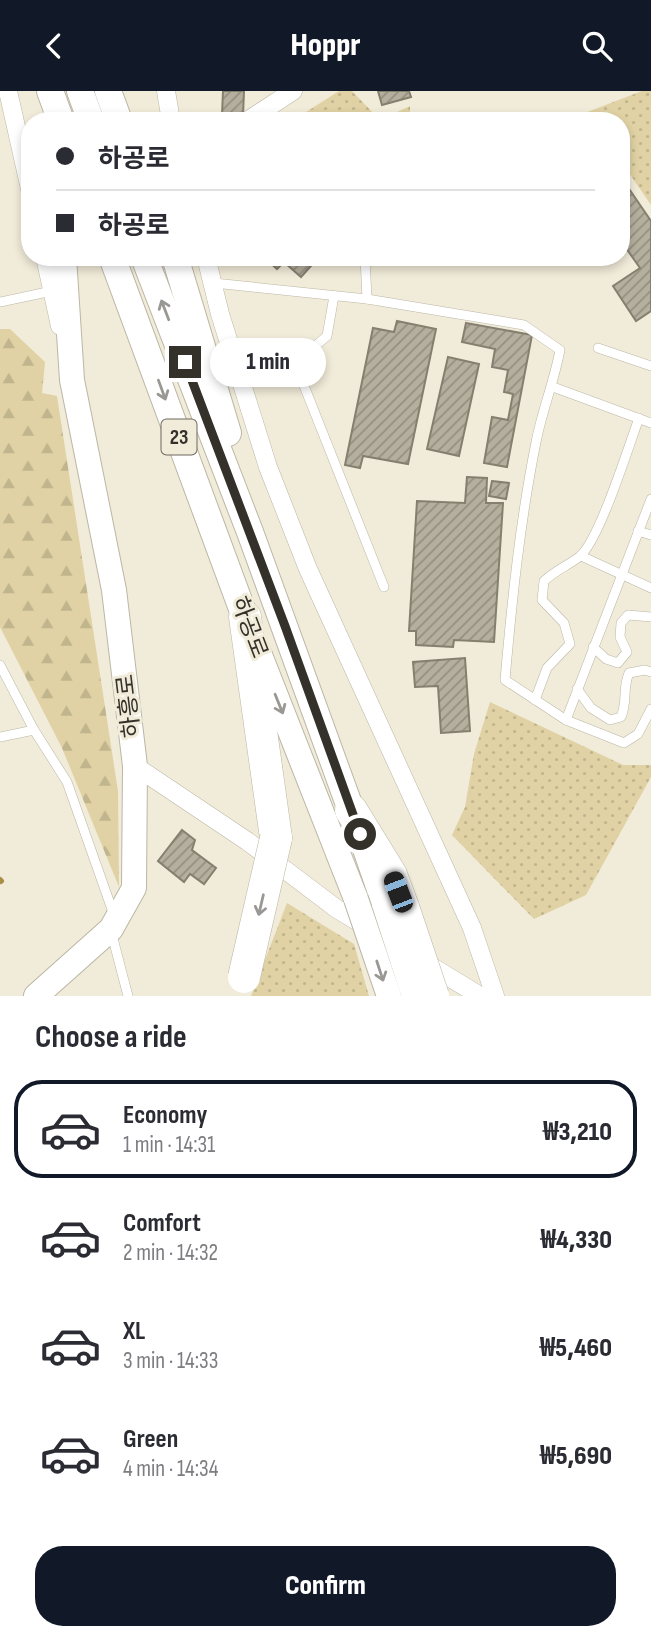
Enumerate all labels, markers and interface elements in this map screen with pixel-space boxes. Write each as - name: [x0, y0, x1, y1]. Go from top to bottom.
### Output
- text: Hoppr: [290, 26, 361, 65]
- icon: back: [35, 27, 73, 65]
- icon: search: [578, 27, 616, 65]
- text: 하공로: [98, 144, 170, 175]
- text: 하공로: [98, 211, 170, 242]
- one-way arrow: [157, 299, 170, 321]
- callout: 1 min: [210, 337, 325, 387]
- route end: [169, 346, 201, 378]
- text: 1 min: [246, 348, 290, 376]
- one-way arrow: [156, 378, 169, 400]
- road number: 23: [162, 419, 196, 455]
- street label: 하공로: [225, 593, 274, 662]
- street label: 하흥로: [111, 673, 147, 739]
- one-way arrow: [274, 692, 287, 714]
- route start: [344, 818, 376, 850]
- car: [381, 869, 416, 915]
- one-way arrow: [254, 893, 267, 916]
- one-way arrow: [375, 959, 387, 981]
- text: Choose a ride: [35, 1018, 187, 1057]
- icon: car: [39, 1098, 102, 1161]
- text: Economy: [123, 1100, 207, 1131]
- text: ₩3,210: [543, 1117, 612, 1148]
- text: 1 min · 14:31: [123, 1131, 215, 1159]
- icon: car: [39, 1206, 102, 1269]
- text: Comfort: [123, 1208, 201, 1239]
- text: ₩4,330: [541, 1225, 612, 1256]
- text: 2 min · 14:32: [123, 1239, 218, 1267]
- icon: car: [39, 1314, 102, 1377]
- text: XL: [123, 1316, 145, 1347]
- text: ₩5,460: [540, 1333, 612, 1364]
- text: 3 min · 14:33: [123, 1347, 218, 1375]
- icon: car: [39, 1422, 102, 1485]
- text: Green: [123, 1424, 178, 1455]
- text: ₩5,690: [540, 1441, 612, 1472]
- text: 4 min · 14:34: [123, 1455, 218, 1483]
- button: Confirm: [35, 1546, 616, 1626]

